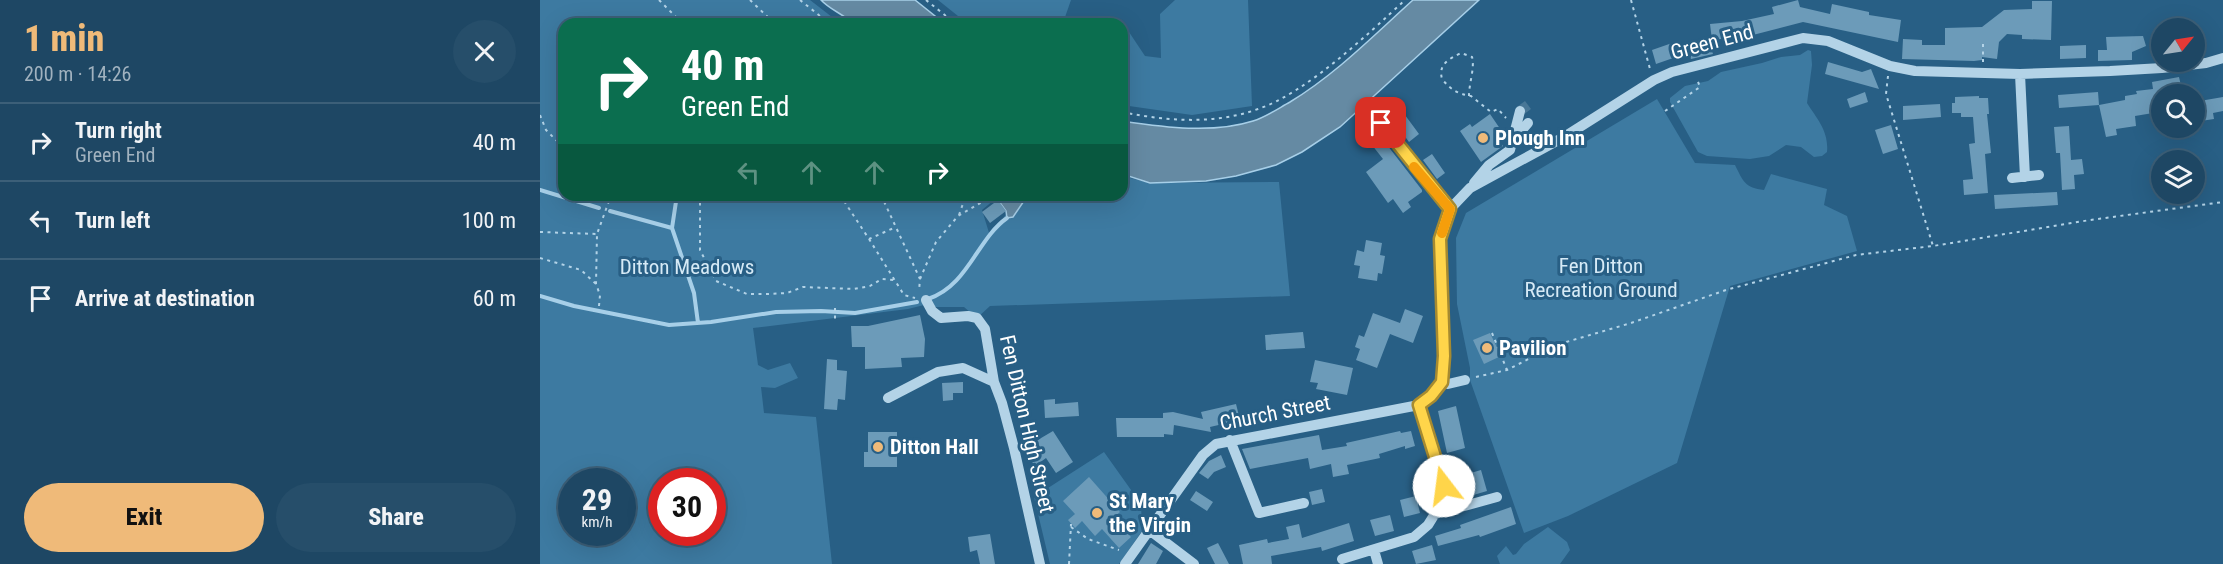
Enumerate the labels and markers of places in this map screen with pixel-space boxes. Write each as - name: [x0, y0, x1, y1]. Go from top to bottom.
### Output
- pin: [1355, 97, 1406, 148]
- place label: Plough Inn: [1495, 126, 1585, 150]
- marker: Plough Inn: [1476, 131, 1490, 145]
- place label: Pavilion: [1499, 336, 1567, 360]
- marker: Pavilion: [1480, 341, 1494, 355]
- place label: Ditton Hall: [890, 435, 979, 459]
- marker: Ditton Hall: [871, 440, 885, 454]
- place label: St Mary the Virgin: [1109, 489, 1191, 537]
- marker: St Mary the Virgin: [1090, 506, 1104, 520]

